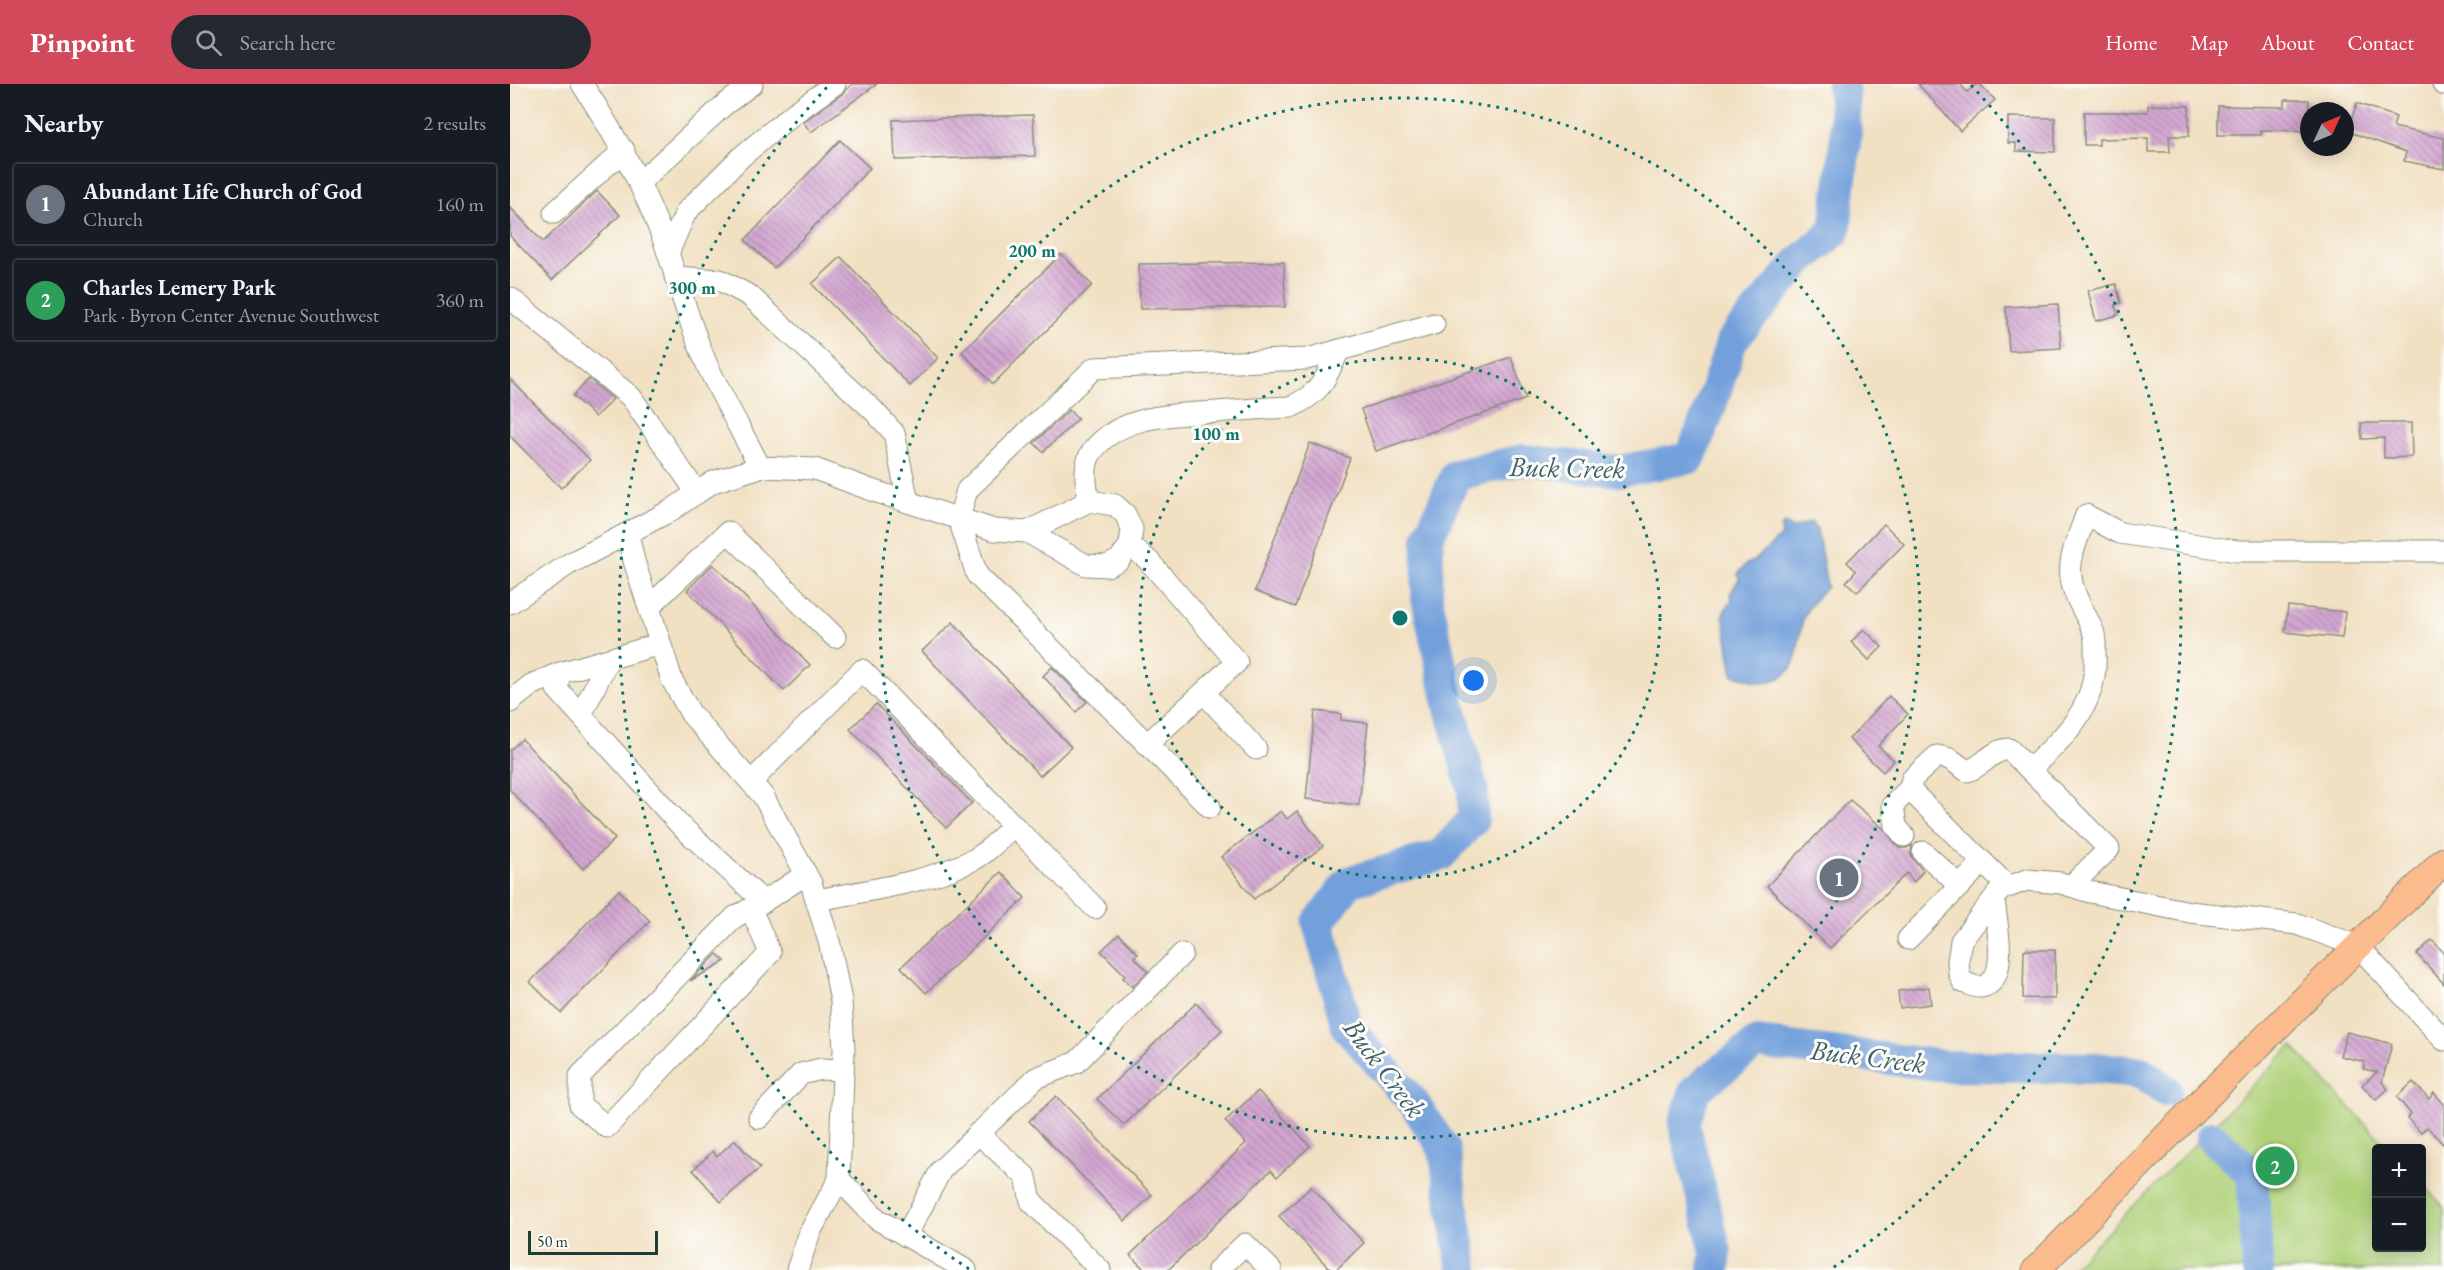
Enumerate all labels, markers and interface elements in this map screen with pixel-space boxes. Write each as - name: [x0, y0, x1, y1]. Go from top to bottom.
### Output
- search box: [171, 15, 591, 69]
- text: Pinpoint: [30, 24, 135, 60]
- icon: search: [192, 26, 225, 59]
- text: Search here: [240, 28, 335, 57]
- text: Home: [2105, 29, 2157, 56]
- text: Map: [2190, 29, 2228, 56]
- text: About: [2261, 29, 2314, 56]
- text: Contact: [2347, 29, 2414, 56]
- north arrow: [2300, 102, 2354, 156]
- text: Nearby: [24, 106, 104, 140]
- text: 2 results: [423, 110, 486, 136]
- text: Abundant Life Church of God: [83, 177, 362, 206]
- text: 1: [40, 191, 51, 217]
- text: 160 m: [436, 191, 484, 217]
- text: Church: [83, 206, 143, 232]
- text: 200 m: [1008, 239, 1056, 262]
- text: Charles Lemery Park: [83, 273, 276, 302]
- text: 300 m: [668, 276, 716, 299]
- text: 2: [40, 287, 51, 313]
- text: 360 m: [436, 287, 484, 313]
- text: Park · Byron Center Avenue Southwest: [83, 302, 379, 328]
- text: 100 m: [1192, 422, 1240, 445]
- water label: Buck Creek: [1508, 448, 1625, 486]
- centre of rings: [1390, 608, 1410, 628]
- your location: [1459, 666, 1488, 695]
- pin: 1: [1820, 856, 1858, 900]
- water label: Buck Creek: [1335, 1010, 1434, 1125]
- water label: Buck Creek: [1807, 1031, 1928, 1081]
- pin: 2: [2256, 1144, 2294, 1188]
- map controls: [2372, 1144, 2426, 1252]
- button: +: [2372, 1144, 2426, 1198]
- button: −: [2372, 1198, 2426, 1252]
- scale bar: [528, 1228, 658, 1256]
- text: 50 m: [537, 1231, 568, 1252]

